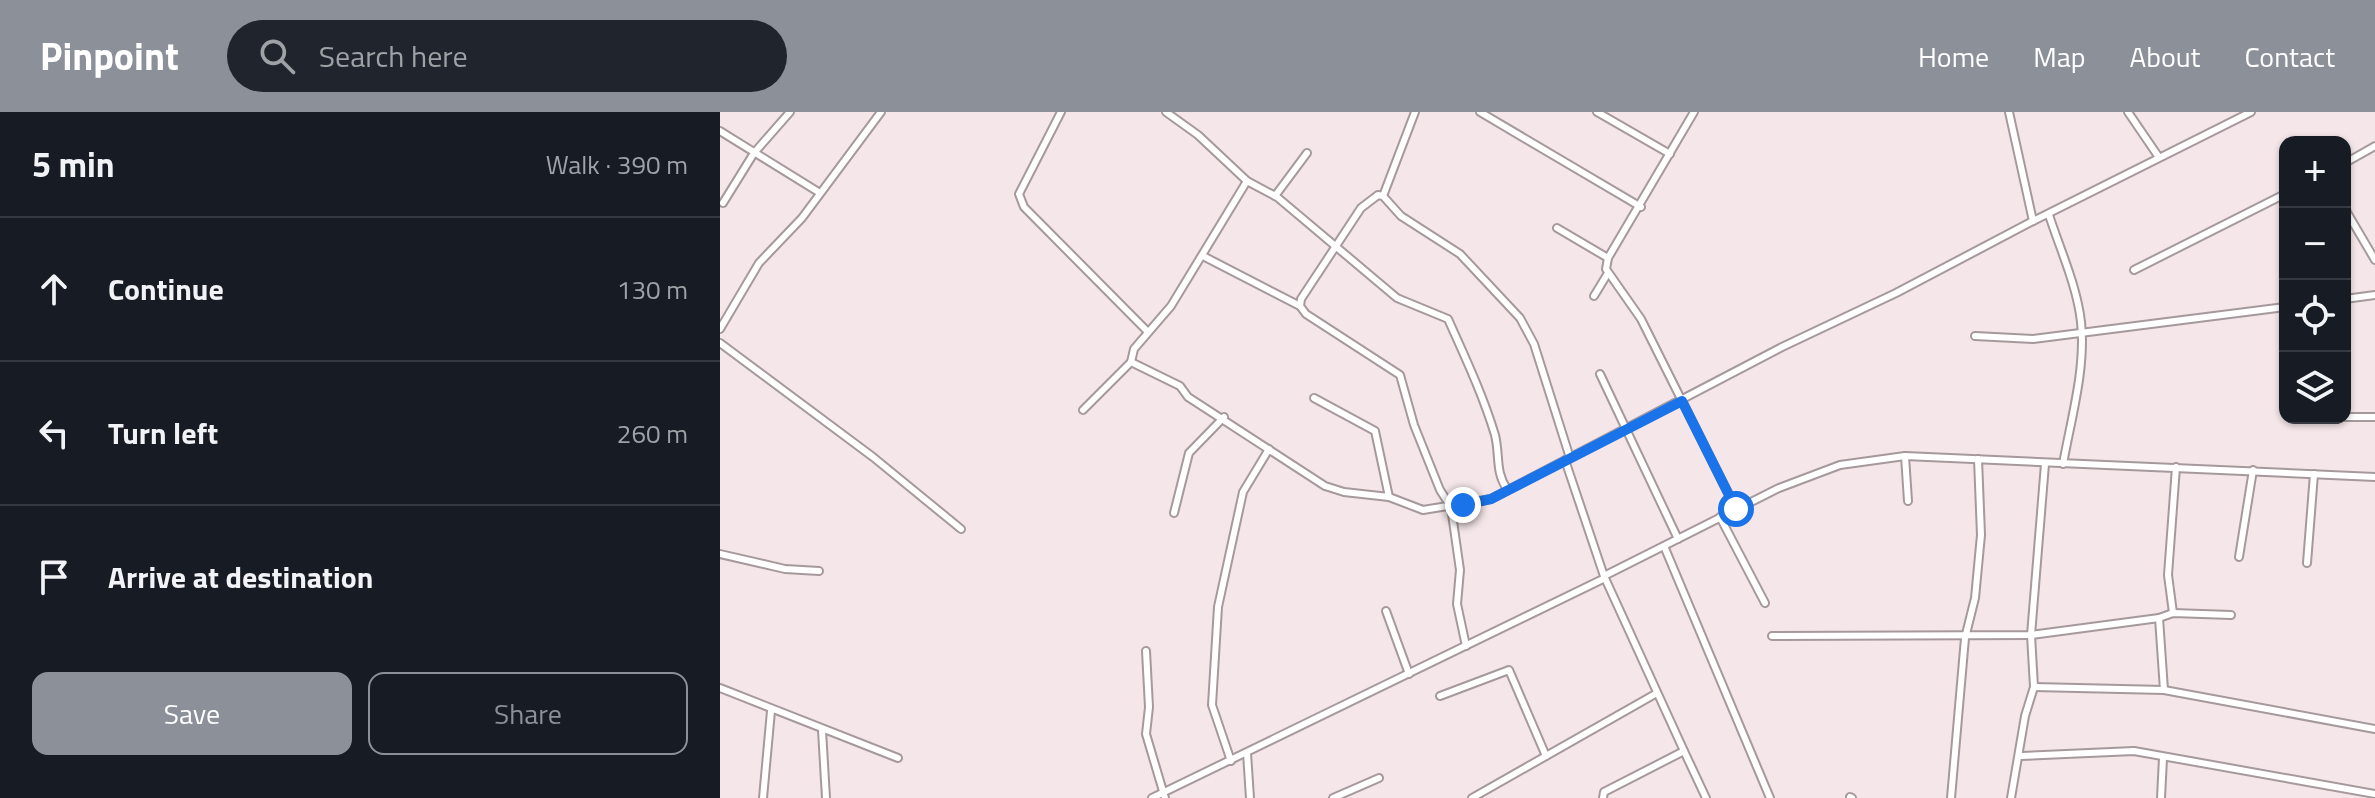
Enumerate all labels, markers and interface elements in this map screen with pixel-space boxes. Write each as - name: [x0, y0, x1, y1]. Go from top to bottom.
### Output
- search box: [227, 20, 787, 92]
- text: Pinpoint: [40, 27, 179, 85]
- text: Search here: [319, 33, 468, 79]
- icon: search: [255, 34, 299, 78]
- text: Home: [1918, 35, 1989, 78]
- text: Map: [2033, 35, 2086, 78]
- text: About: [2130, 35, 2200, 78]
- text: Contact: [2244, 35, 2335, 78]
- map controls: [2279, 136, 2351, 424]
- button: +: [2279, 136, 2351, 208]
- text: 5 min: [32, 138, 115, 190]
- text: Walk · 390 m: [546, 145, 688, 184]
- button: −: [2279, 208, 2351, 280]
- text: Continue: [108, 266, 224, 312]
- icon: ahead: [32, 267, 76, 311]
- text: 130 m: [617, 270, 688, 309]
- button: locate: [2279, 280, 2351, 352]
- button: layers: [2279, 352, 2351, 424]
- text: Turn left: [108, 410, 218, 456]
- icon: left: [32, 411, 76, 455]
- text: 260 m: [617, 414, 688, 453]
- route end: [1445, 487, 1481, 523]
- route start: [1718, 491, 1754, 527]
- text: Arrive at destination: [108, 554, 373, 600]
- icon: arrive: [32, 555, 76, 599]
- button: Save: [32, 672, 352, 755]
- button: Share: [368, 672, 688, 755]

